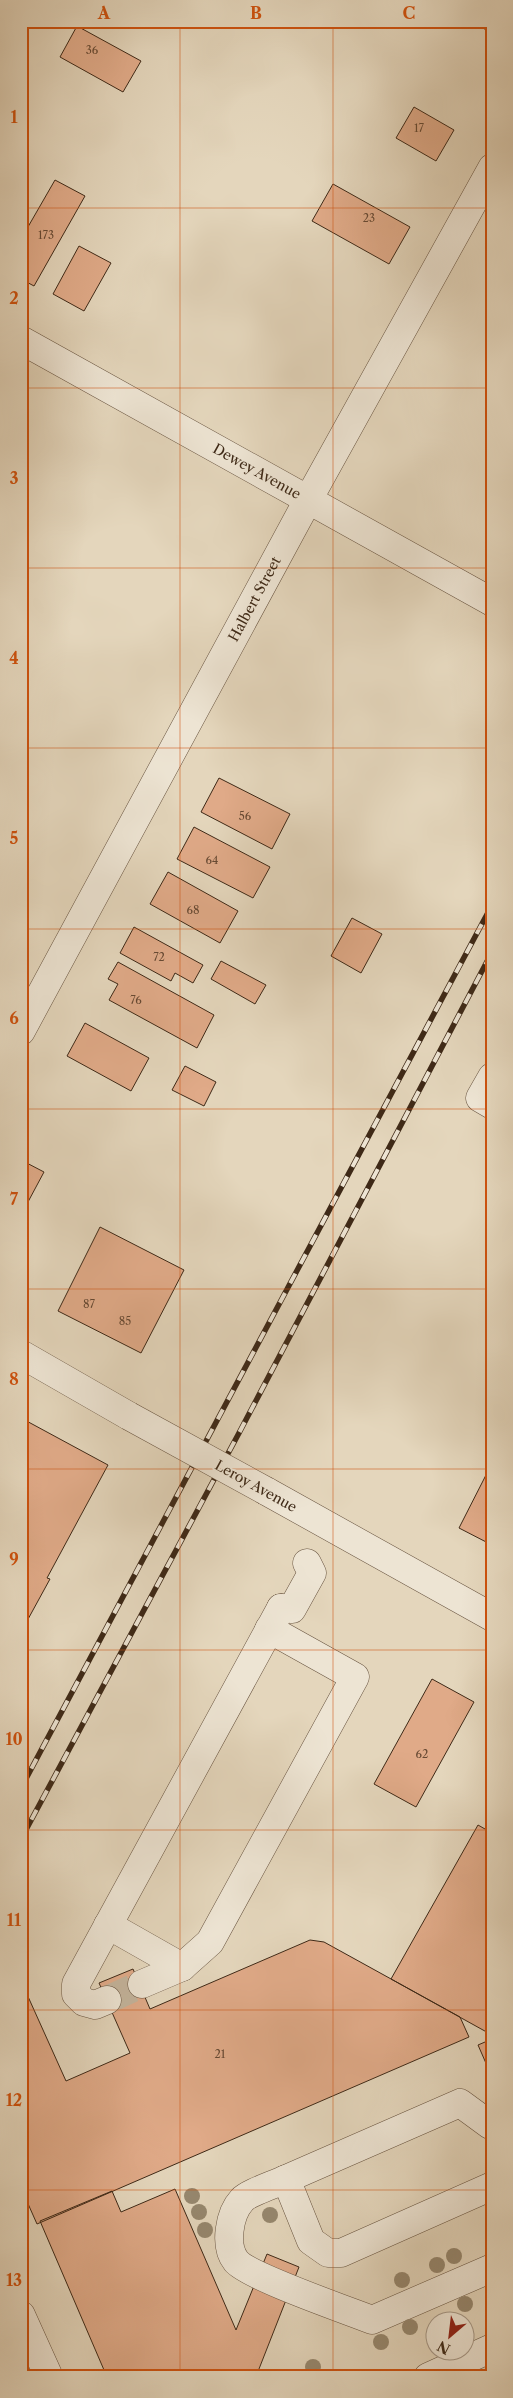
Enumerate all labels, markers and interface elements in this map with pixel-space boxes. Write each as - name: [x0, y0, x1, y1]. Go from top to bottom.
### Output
- text: A: [97, 3, 111, 23]
- text: B: [250, 3, 262, 23]
- text: C: [403, 3, 415, 23]
- house number: 36: [86, 43, 99, 57]
- text: 1: [10, 107, 18, 127]
- house number: 17: [414, 121, 425, 135]
- house number: 23: [363, 211, 375, 225]
- house number: 173: [38, 228, 54, 242]
- text: 2: [9, 288, 19, 308]
- street label: Dewey Avenue: [210, 440, 304, 503]
- text: 3: [9, 468, 19, 488]
- street label: Halbert Street: [224, 553, 285, 645]
- text: 4: [9, 648, 19, 668]
- house number: 56: [239, 809, 252, 823]
- text: 5: [10, 828, 19, 848]
- house number: 64: [206, 853, 218, 867]
- house number: 68: [187, 903, 199, 917]
- house number: 72: [153, 950, 165, 964]
- house number: 76: [130, 993, 142, 1007]
- text: 6: [9, 1008, 19, 1028]
- text: 7: [10, 1189, 19, 1209]
- house number: 87: [83, 1297, 96, 1311]
- house number: 85: [119, 1314, 131, 1328]
- text: 8: [9, 1369, 19, 1389]
- street label: Leroy Avenue: [212, 1456, 300, 1516]
- text: 9: [9, 1549, 19, 1569]
- text: 10: [5, 1729, 23, 1749]
- house number: 62: [416, 1747, 428, 1761]
- text: 11: [7, 1910, 22, 1930]
- house number: 21: [215, 2047, 226, 2061]
- text: 12: [6, 2090, 22, 2110]
- text: 13: [6, 2270, 22, 2290]
- north arrow: [426, 2310, 476, 2360]
- text: N: [434, 2337, 453, 2358]

